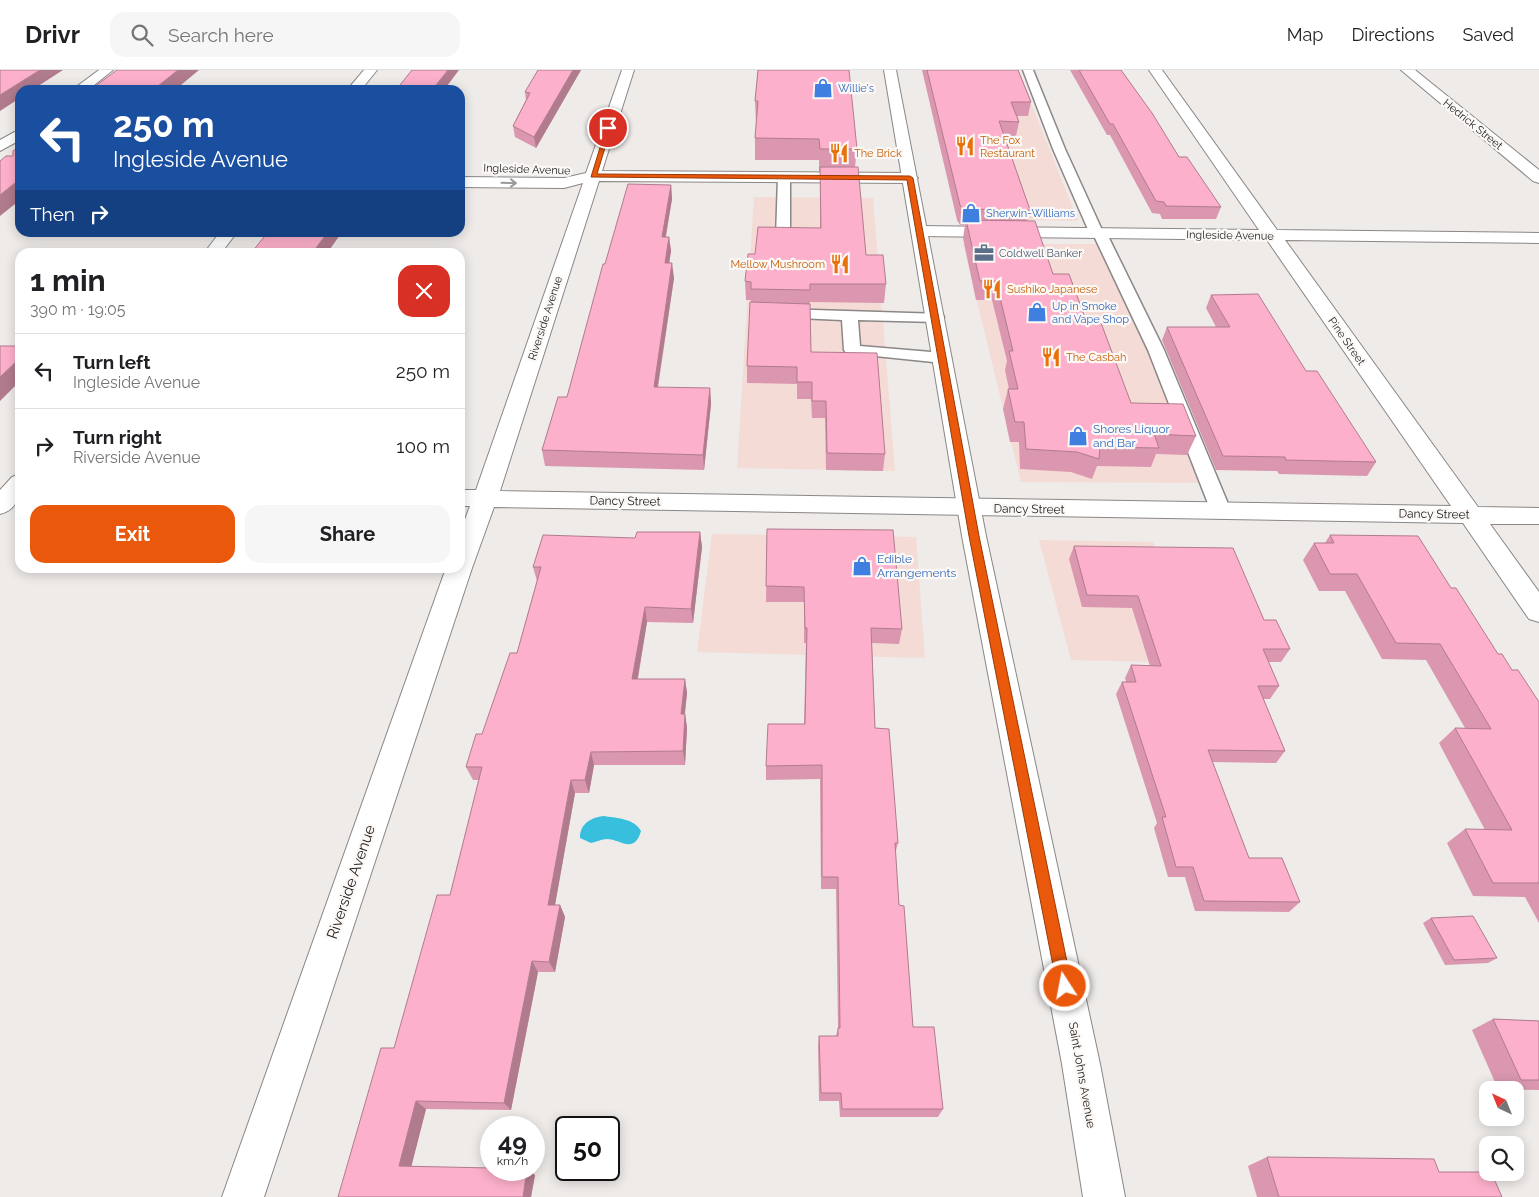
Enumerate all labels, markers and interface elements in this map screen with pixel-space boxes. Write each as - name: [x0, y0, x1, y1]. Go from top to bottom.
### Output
- search box: [110, 12, 460, 57]
- text: Drivr: [25, 20, 80, 49]
- icon: search: [128, 21, 156, 49]
- text: Search here: [168, 24, 274, 46]
- text: Map: [1287, 24, 1323, 45]
- text: Directions: [1351, 24, 1435, 45]
- text: Saved: [1463, 24, 1514, 45]
- shop icon: Willie's: [812, 77, 834, 99]
- place label: Willie's: [838, 82, 874, 95]
- street label: Hedrick Street: [1440, 96, 1505, 153]
- text: 250 m: [113, 104, 215, 145]
- icon: left: [30, 105, 95, 170]
- pin: [587, 107, 629, 149]
- icon: arrive: [594, 114, 622, 142]
- place label: The Fox Restaurant: [980, 134, 1035, 160]
- restaurant icon: The Fox Restaurant: [954, 135, 976, 157]
- restaurant icon: The Brick: [828, 142, 850, 164]
- text: Ingleside Avenue: [113, 146, 288, 172]
- place label: The Brick: [854, 147, 902, 160]
- street label: Ingleside Avenue: [483, 161, 571, 178]
- one-way arrow: [500, 178, 516, 188]
- icon: right: [85, 200, 113, 228]
- shop icon: Sherwin-Williams: [960, 202, 982, 224]
- text: Then: [30, 203, 75, 225]
- place label: Sherwin-Williams: [986, 207, 1075, 220]
- street label: Ingleside Avenue: [1186, 228, 1274, 243]
- office icon: Coldwell Banker: [973, 242, 995, 264]
- place label: Coldwell Banker: [999, 247, 1082, 260]
- restaurant icon: Mellow Mushroom: [829, 253, 851, 275]
- place label: Mellow Mushroom: [730, 258, 825, 271]
- text: 1 min: [30, 263, 106, 298]
- button: close: [398, 265, 450, 317]
- street label: Riverside Avenue: [526, 274, 565, 362]
- restaurant icon: Sushiko Japanese: [981, 278, 1003, 300]
- place label: Sushiko Japanese: [1007, 283, 1098, 296]
- text: 390 m · 19:05: [30, 300, 125, 319]
- place label: Up in Smoke and Vape Shop: [1052, 300, 1129, 326]
- shop icon: Up in Smoke and Vape Shop: [1026, 301, 1048, 323]
- street label: Pine Street: [1325, 315, 1368, 368]
- restaurant icon: The Casbah: [1040, 346, 1062, 368]
- text: Turn left: [73, 351, 150, 373]
- place label: The Casbah: [1066, 351, 1126, 364]
- icon: left: [30, 357, 58, 385]
- text: 250 m: [396, 360, 450, 382]
- text: Ingleside Avenue: [73, 373, 200, 392]
- place label: Shores Liquor and Bar: [1093, 422, 1171, 450]
- shop icon: Shores Liquor and Bar: [1067, 425, 1089, 447]
- text: Turn right: [73, 426, 162, 448]
- icon: right: [30, 432, 58, 460]
- text: 100 m: [396, 435, 450, 457]
- text: Riverside Avenue: [73, 448, 200, 467]
- street label: Dancy Street: [589, 493, 661, 509]
- street label: Dancy Street: [993, 501, 1065, 517]
- button: Exit: [30, 505, 235, 563]
- button: Share: [245, 505, 450, 563]
- street label: Dancy Street: [1398, 506, 1470, 522]
- place label: Edible Arrangements: [877, 552, 957, 580]
- shop icon: Edible Arrangements: [851, 555, 873, 577]
- street label: Riverside Avenue: [323, 822, 379, 941]
- position arrow: [1038, 959, 1090, 1011]
- street label: Saint Johns Avenue: [1066, 1021, 1098, 1129]
- north arrow: [1479, 1081, 1524, 1126]
- map controls: [1479, 1081, 1524, 1181]
- speed limit sign: 50: [555, 1116, 620, 1181]
- text: 49: [498, 1127, 527, 1157]
- button: search: [1479, 1136, 1524, 1181]
- text: km/h: [497, 1154, 528, 1168]

